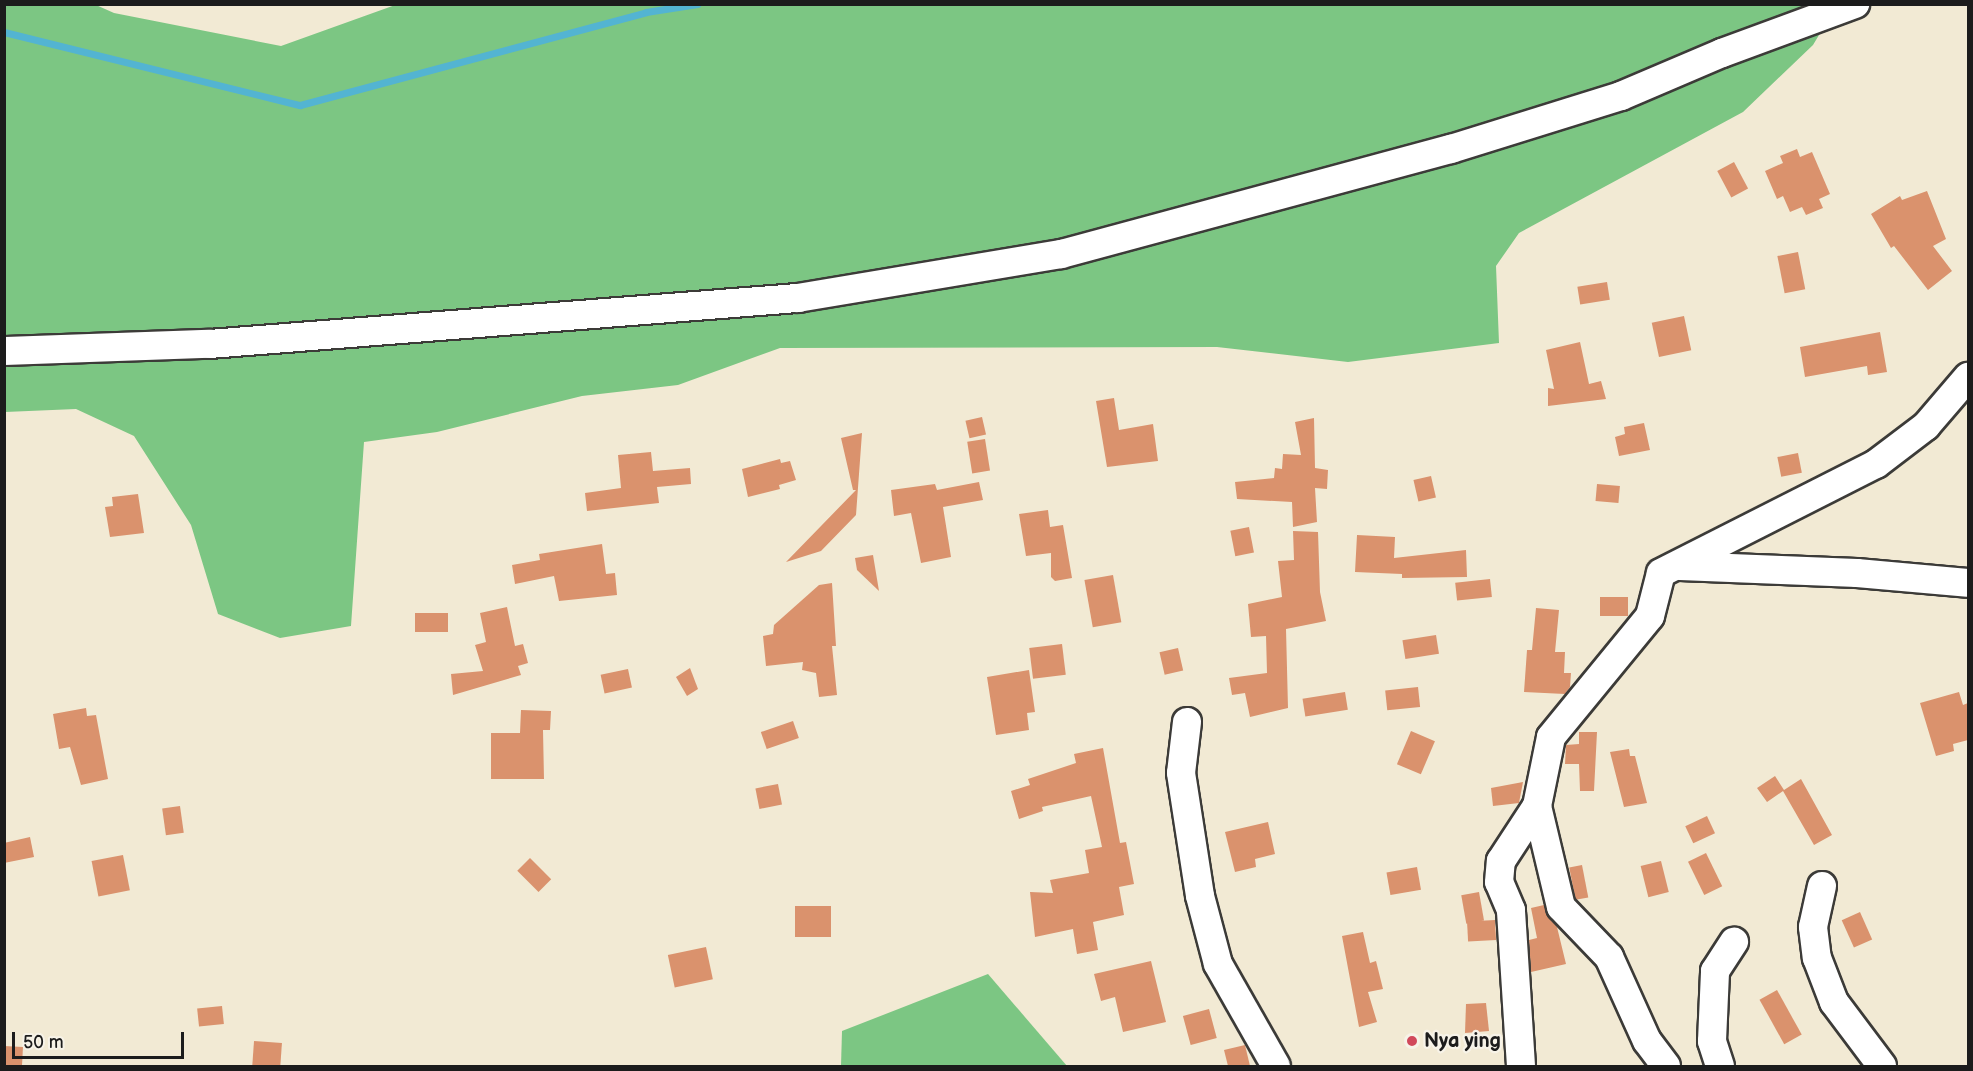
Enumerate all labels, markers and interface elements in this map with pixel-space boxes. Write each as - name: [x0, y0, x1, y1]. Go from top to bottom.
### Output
- scale bar: [15, 1020, 188, 1058]
- place label: Nya ying: [1424, 1029, 1501, 1053]
- text: 50 m: [23, 1032, 64, 1053]
- marker: Nya ying: [1405, 1034, 1419, 1048]

